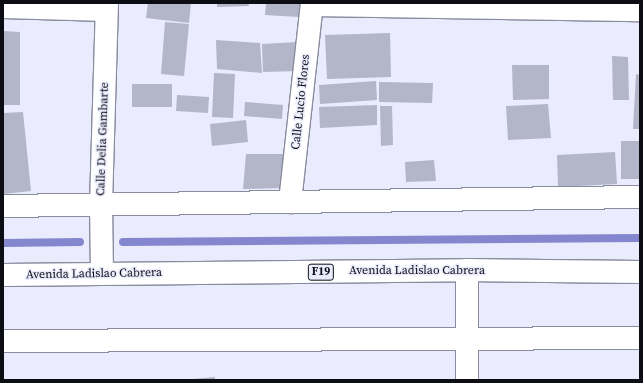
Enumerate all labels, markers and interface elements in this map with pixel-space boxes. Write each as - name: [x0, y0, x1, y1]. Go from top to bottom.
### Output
- street label: Calle Lucio Flores: [289, 54, 313, 150]
- street label: Calle Delia Gambarte: [94, 82, 112, 196]
- road number: F19: [307, 263, 335, 281]
- street label: Avenida Ladislao Cabrera: [349, 264, 485, 278]
- street label: Avenida Ladislao Cabrera: [26, 266, 162, 282]

